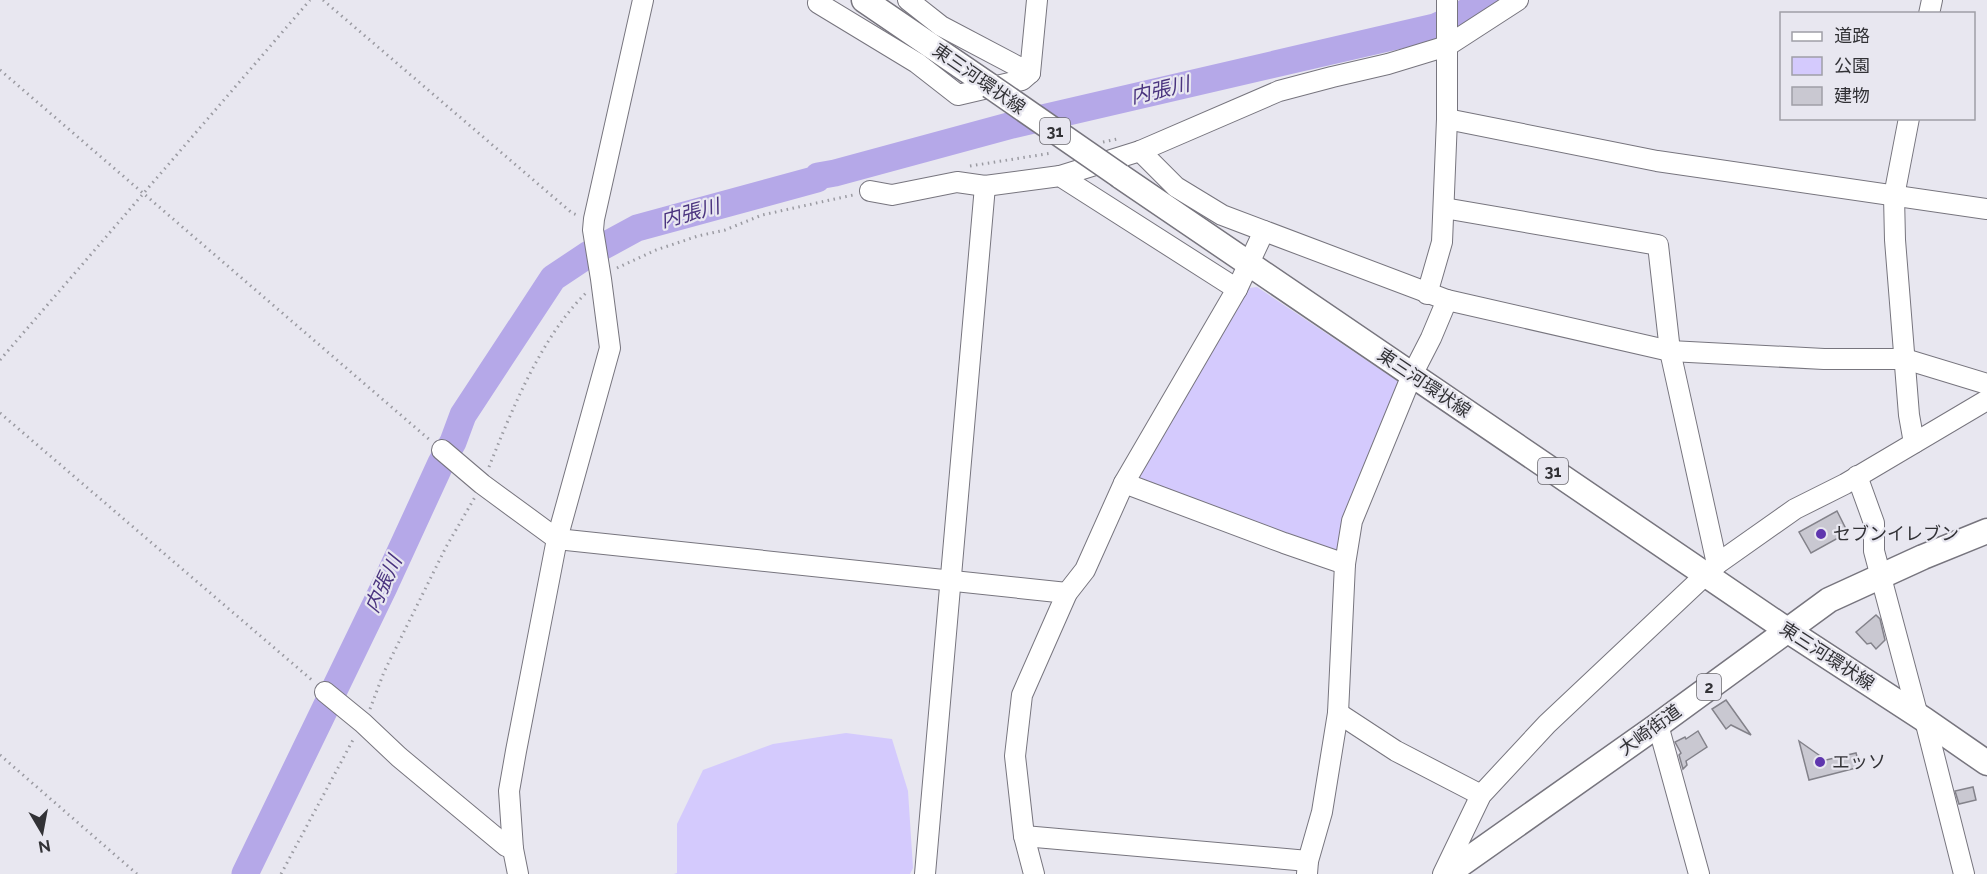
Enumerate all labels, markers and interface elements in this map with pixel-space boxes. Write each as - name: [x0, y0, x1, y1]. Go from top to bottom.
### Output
- legend: [1780, 12, 1975, 120]
- text: 道路: [1834, 25, 1870, 46]
- street label: 東三河環状線: [929, 39, 1030, 118]
- text: 公園: [1834, 55, 1870, 76]
- water label: 内張川: [1128, 71, 1194, 108]
- text: 建物: [1834, 85, 1870, 106]
- road number: 31: [1040, 118, 1070, 144]
- water label: 内張川: [658, 193, 724, 232]
- street label: 東三河環状線: [1374, 344, 1475, 421]
- road number: 31: [1538, 458, 1568, 484]
- place label: セブンイレブン: [1833, 523, 1959, 544]
- marker: セブンイレブン: [1814, 527, 1828, 541]
- water label: 内張川: [359, 550, 407, 616]
- street label: 東三河環状線: [1776, 617, 1878, 694]
- road number: 2: [1697, 674, 1721, 700]
- street label: 大崎街道: [1614, 700, 1685, 759]
- place label: エッソ: [1832, 751, 1886, 772]
- marker: エッソ: [1813, 755, 1827, 769]
- north arrow: [12, 802, 72, 862]
- text: N: [37, 836, 52, 857]

